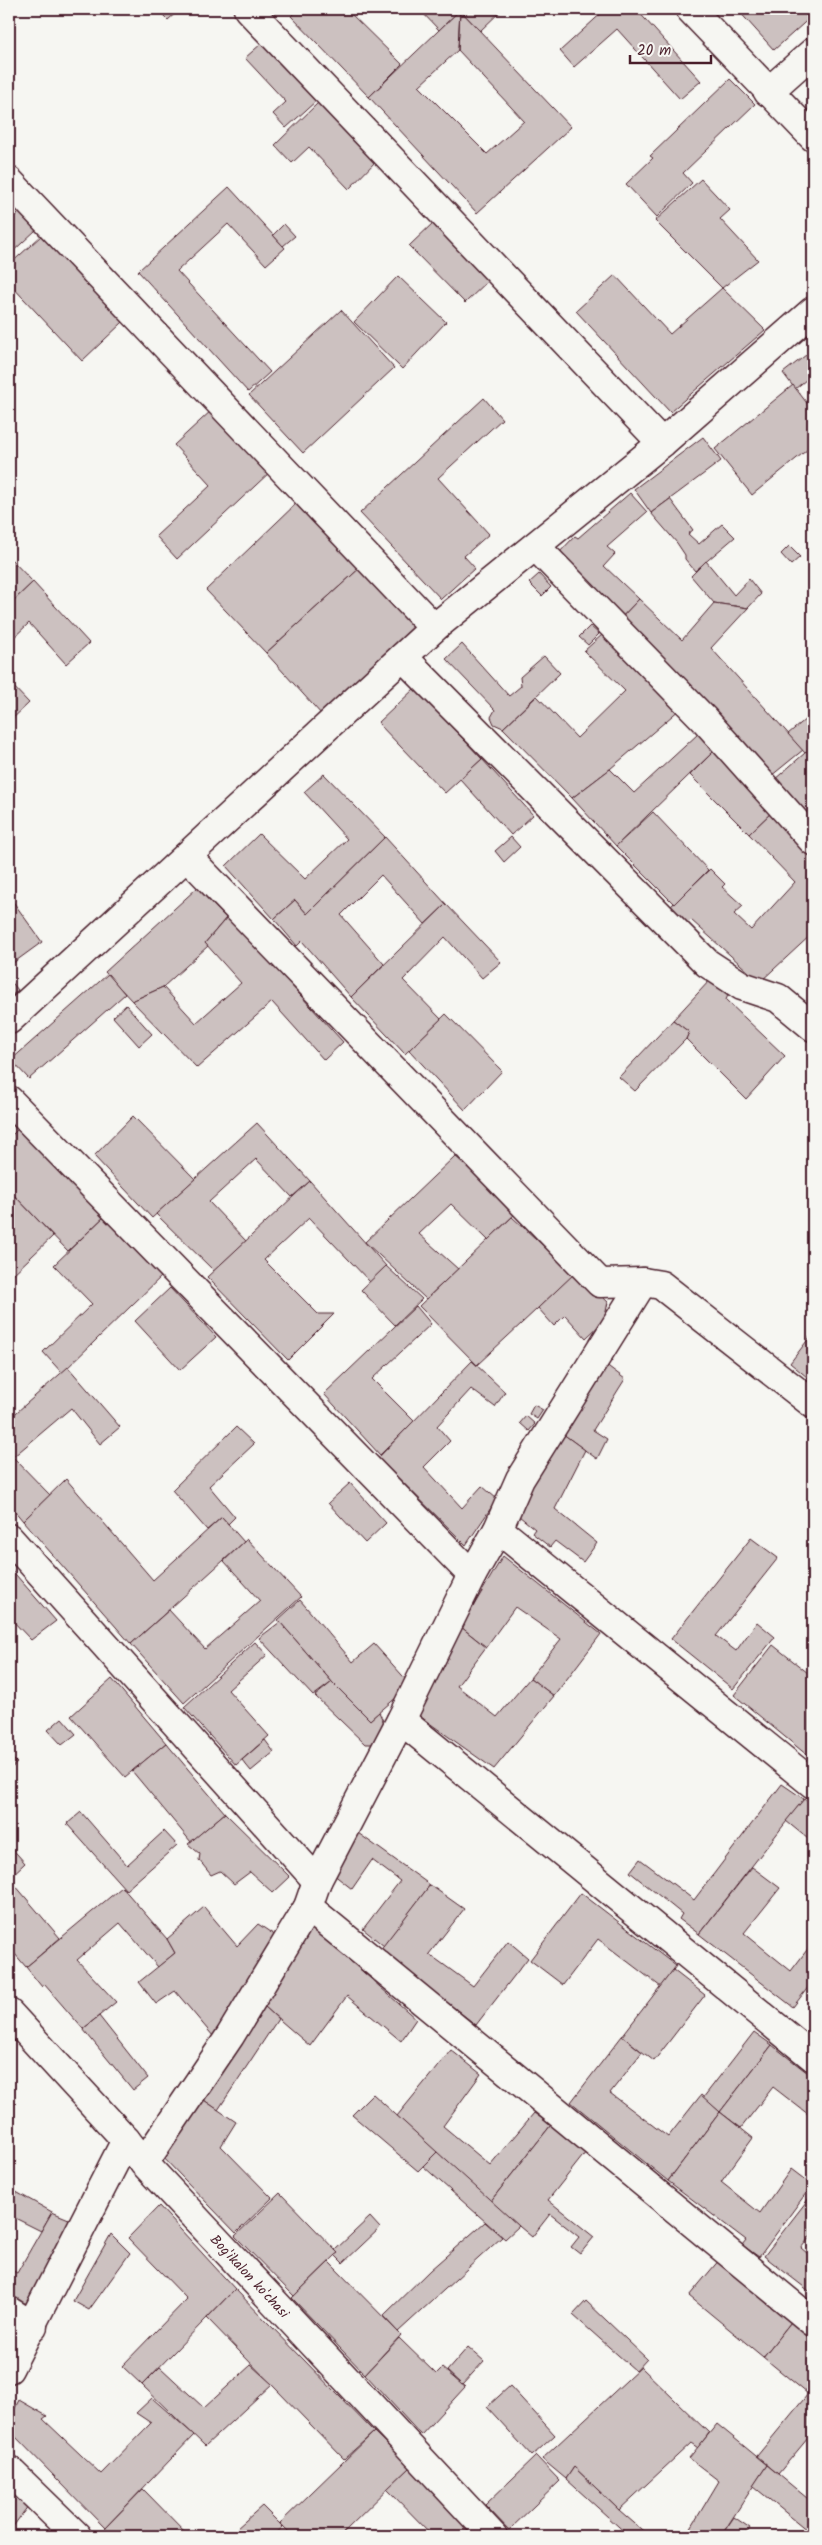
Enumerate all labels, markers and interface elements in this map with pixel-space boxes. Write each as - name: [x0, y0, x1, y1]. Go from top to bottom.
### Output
- scale bar: [630, 32, 711, 64]
- text: 20 m: [637, 39, 671, 63]
- street label: Bog'ikalon ko'chasi: [204, 2230, 295, 2324]

